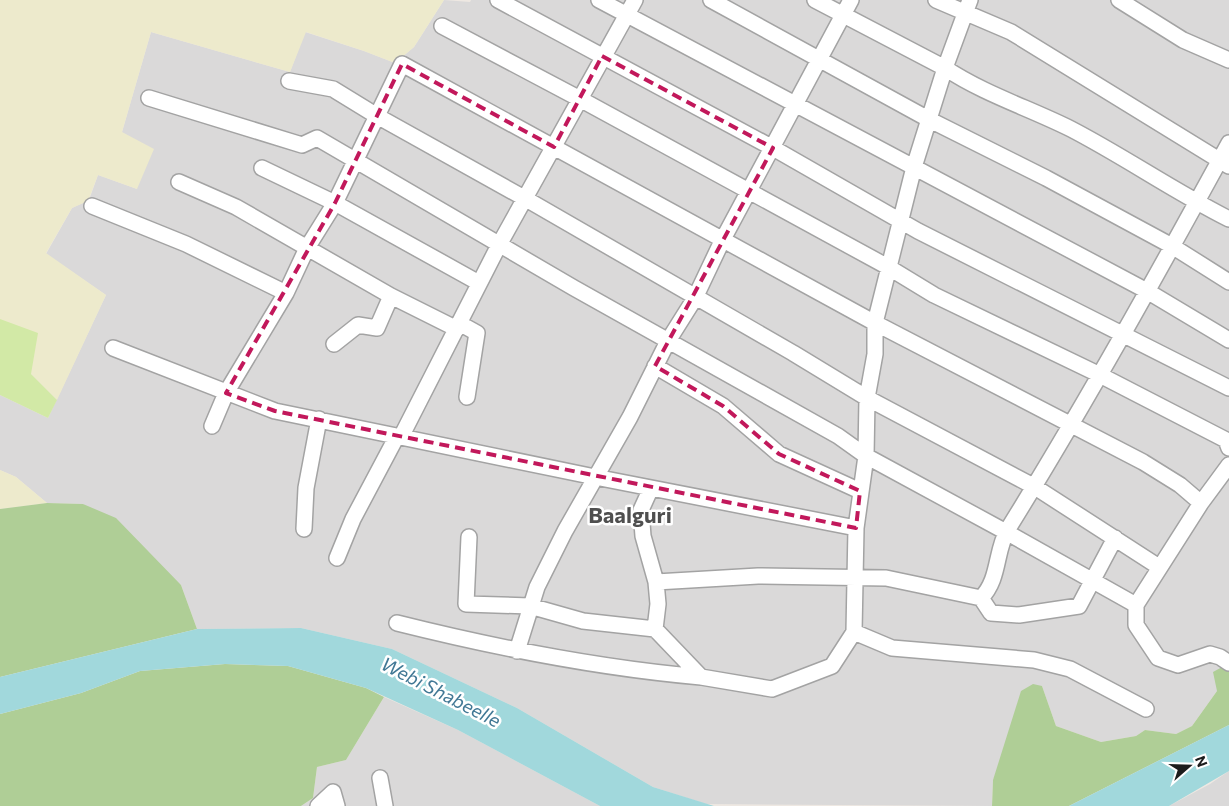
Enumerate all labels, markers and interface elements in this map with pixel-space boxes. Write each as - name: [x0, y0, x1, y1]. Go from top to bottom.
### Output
- district label: Baalguri: [588, 501, 672, 528]
- water label: Webi Shabeelle: [378, 652, 505, 732]
- north arrow: [1164, 741, 1214, 791]
- text: N: [1192, 754, 1211, 769]

